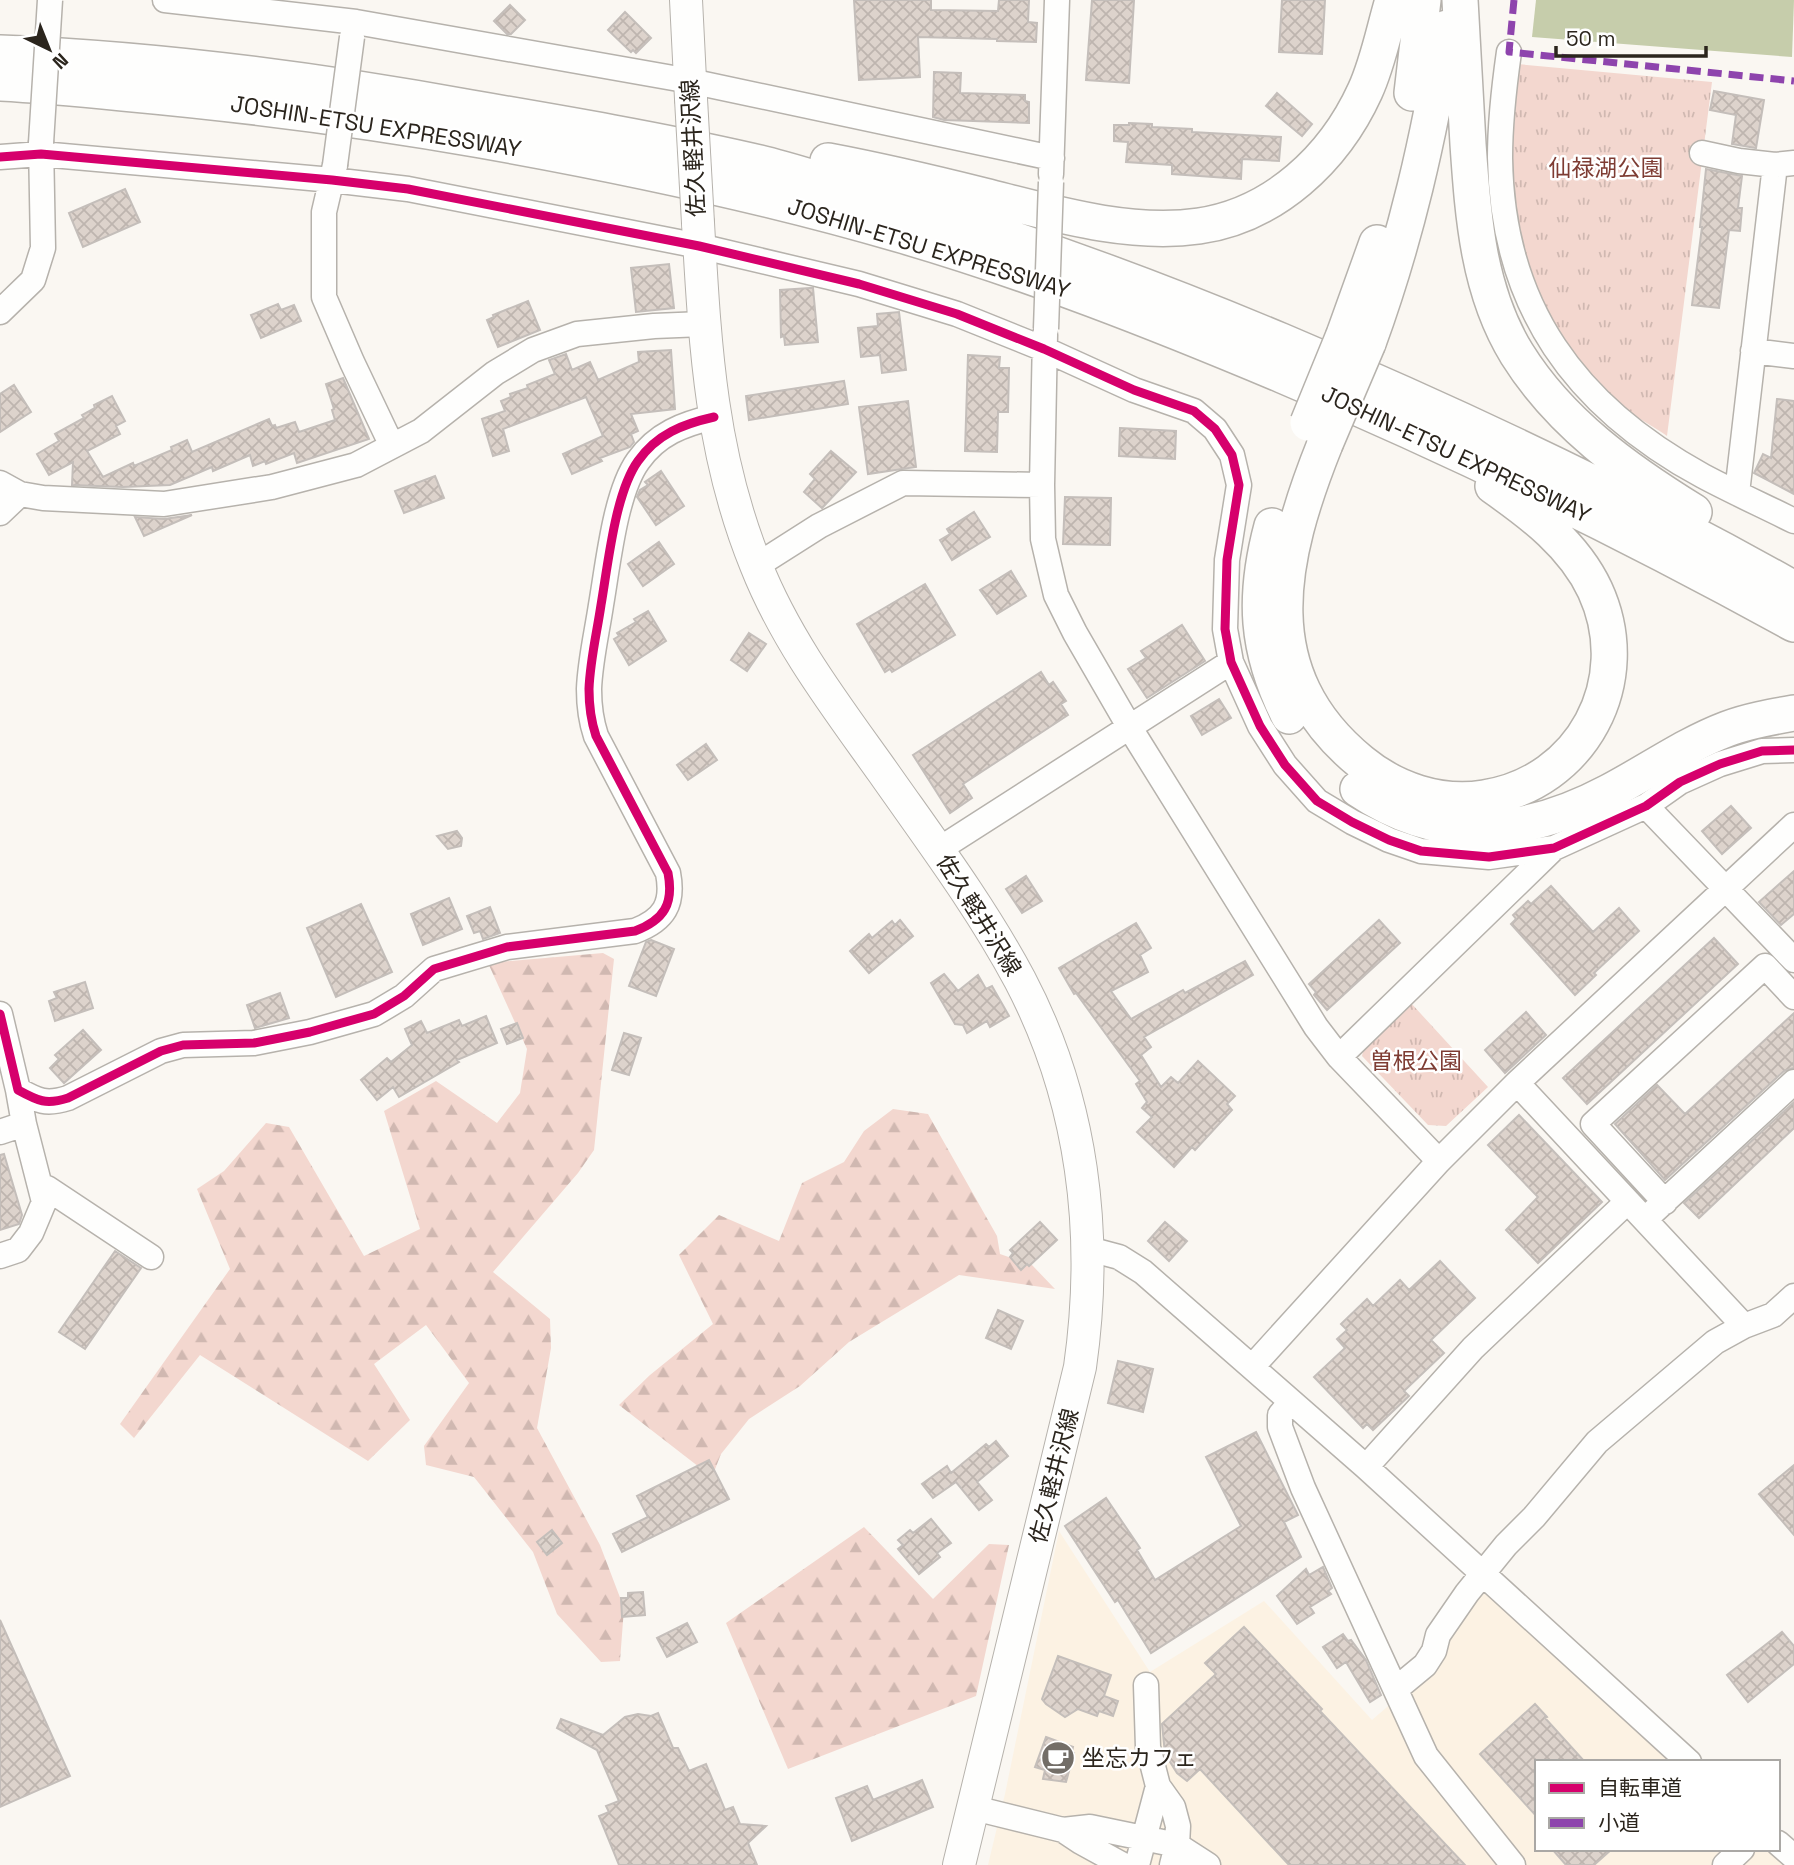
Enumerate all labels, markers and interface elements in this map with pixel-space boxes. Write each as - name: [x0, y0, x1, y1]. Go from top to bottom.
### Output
- north arrow: [14, 14, 84, 84]
- scale bar: [1556, 14, 1706, 58]
- text: 50 m: [1566, 25, 1616, 52]
- text: N: [47, 48, 73, 75]
- street label: 佐久軽井沢線: [674, 78, 712, 218]
- street label: JOSHIN-ETSU EXPRESSWAY: [228, 88, 524, 164]
- park label: 仙禄湖公園: [1549, 153, 1664, 183]
- street label: JOSHIN-ETSU EXPRESSWAY: [784, 191, 1074, 305]
- street label: JOSHIN-ETSU EXPRESSWAY: [1316, 378, 1596, 530]
- street label: 佐久軽井沢線: [930, 849, 1028, 981]
- park label: 曽根公園: [1370, 1046, 1462, 1076]
- street label: 佐久軽井沢線: [1023, 1405, 1085, 1547]
- cafe icon: 坐忘カフェ: [1039, 1739, 1077, 1777]
- place label: 坐忘カフェ: [1082, 1743, 1197, 1773]
- legend: [1535, 1760, 1780, 1851]
- text: 自転車道: [1598, 1774, 1682, 1801]
- text: 小道: [1598, 1809, 1640, 1836]

